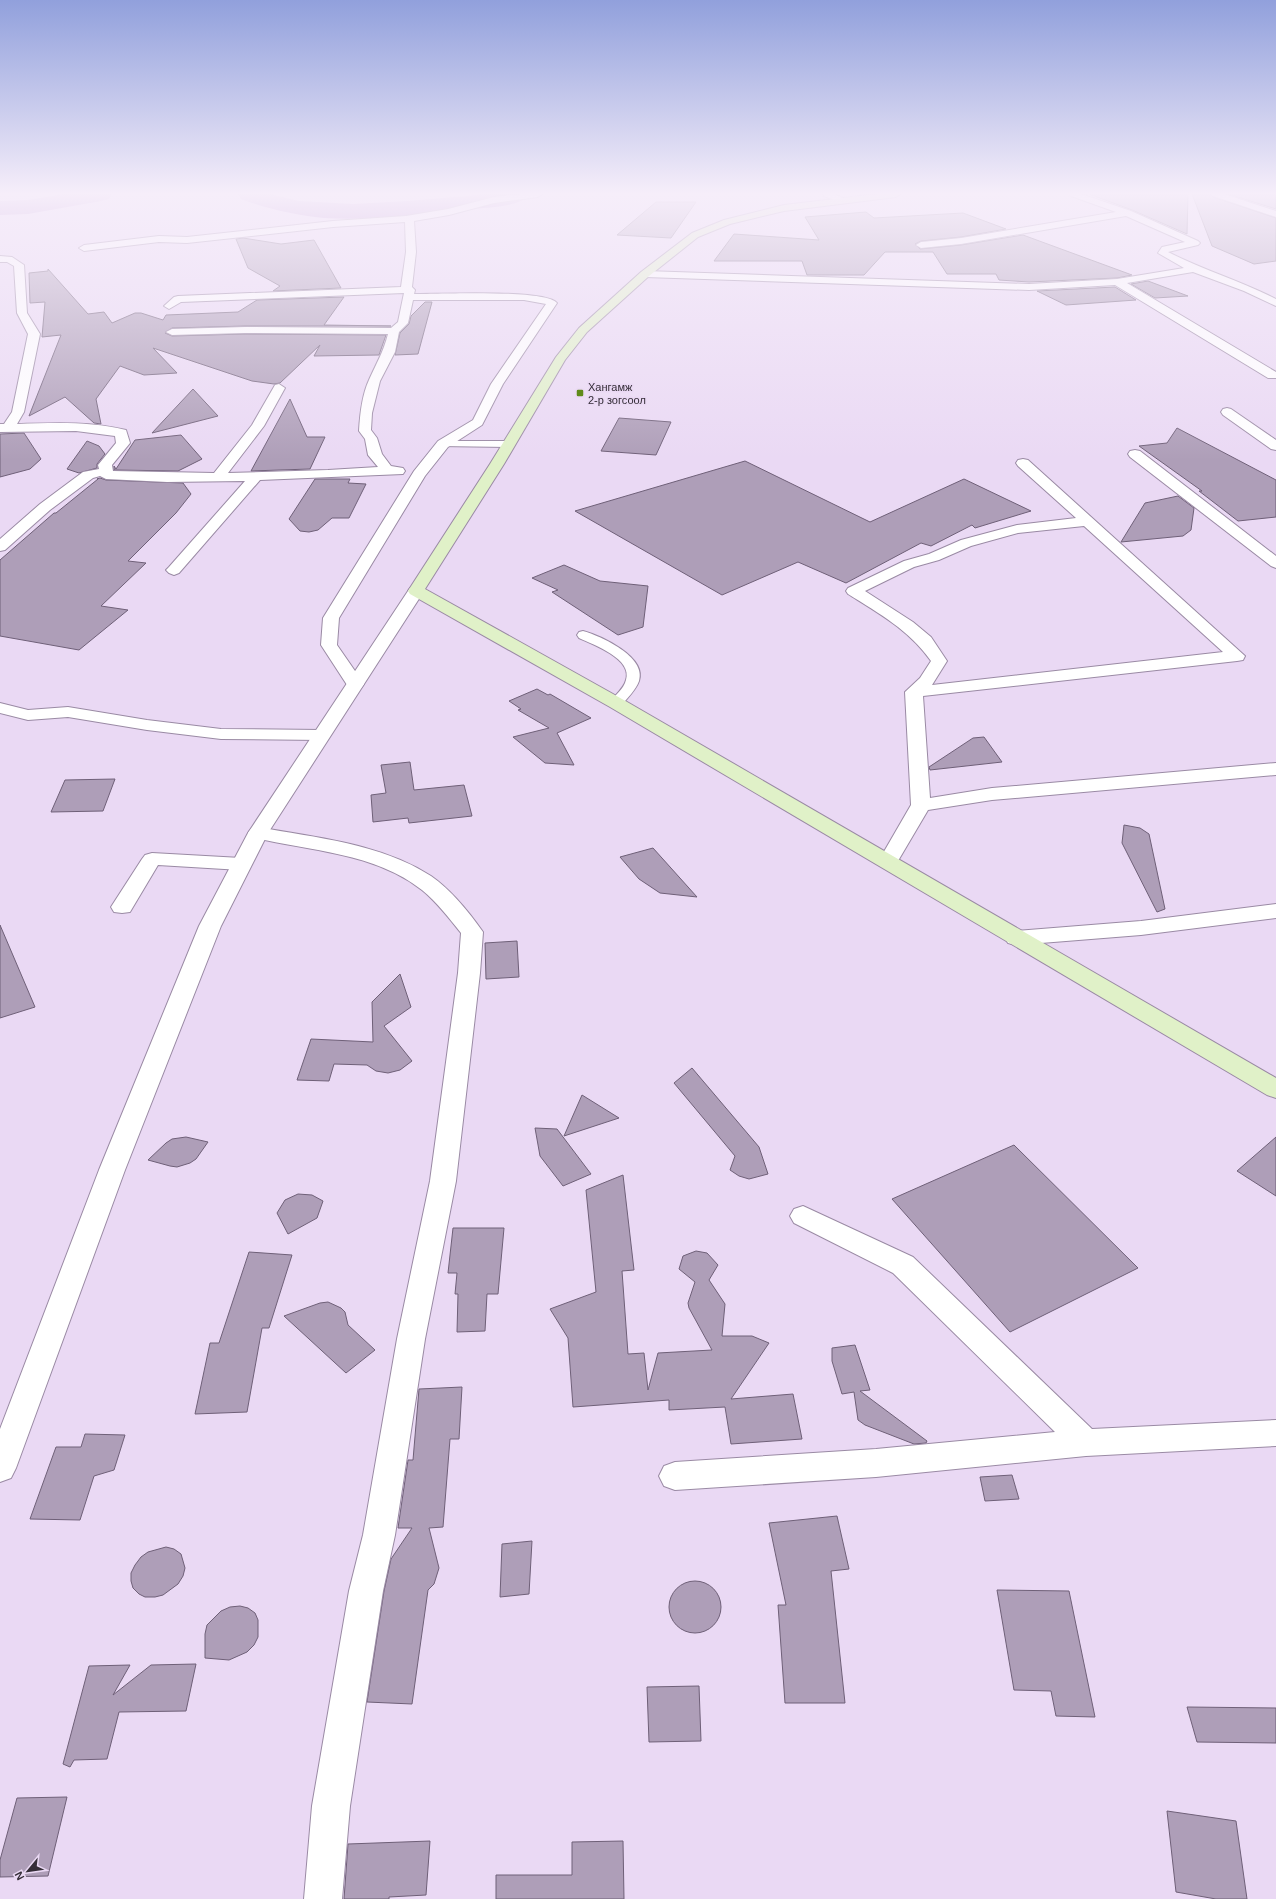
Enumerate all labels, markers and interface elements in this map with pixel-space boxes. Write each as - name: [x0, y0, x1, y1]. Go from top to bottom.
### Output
- place label: Хангамж 2-р зогсоол: [588, 381, 646, 406]
- marker: Хангамж 2-р зогсоол: [575, 388, 585, 398]
- north arrow: [8, 1851, 48, 1891]
- text: N: [12, 1869, 26, 1882]

